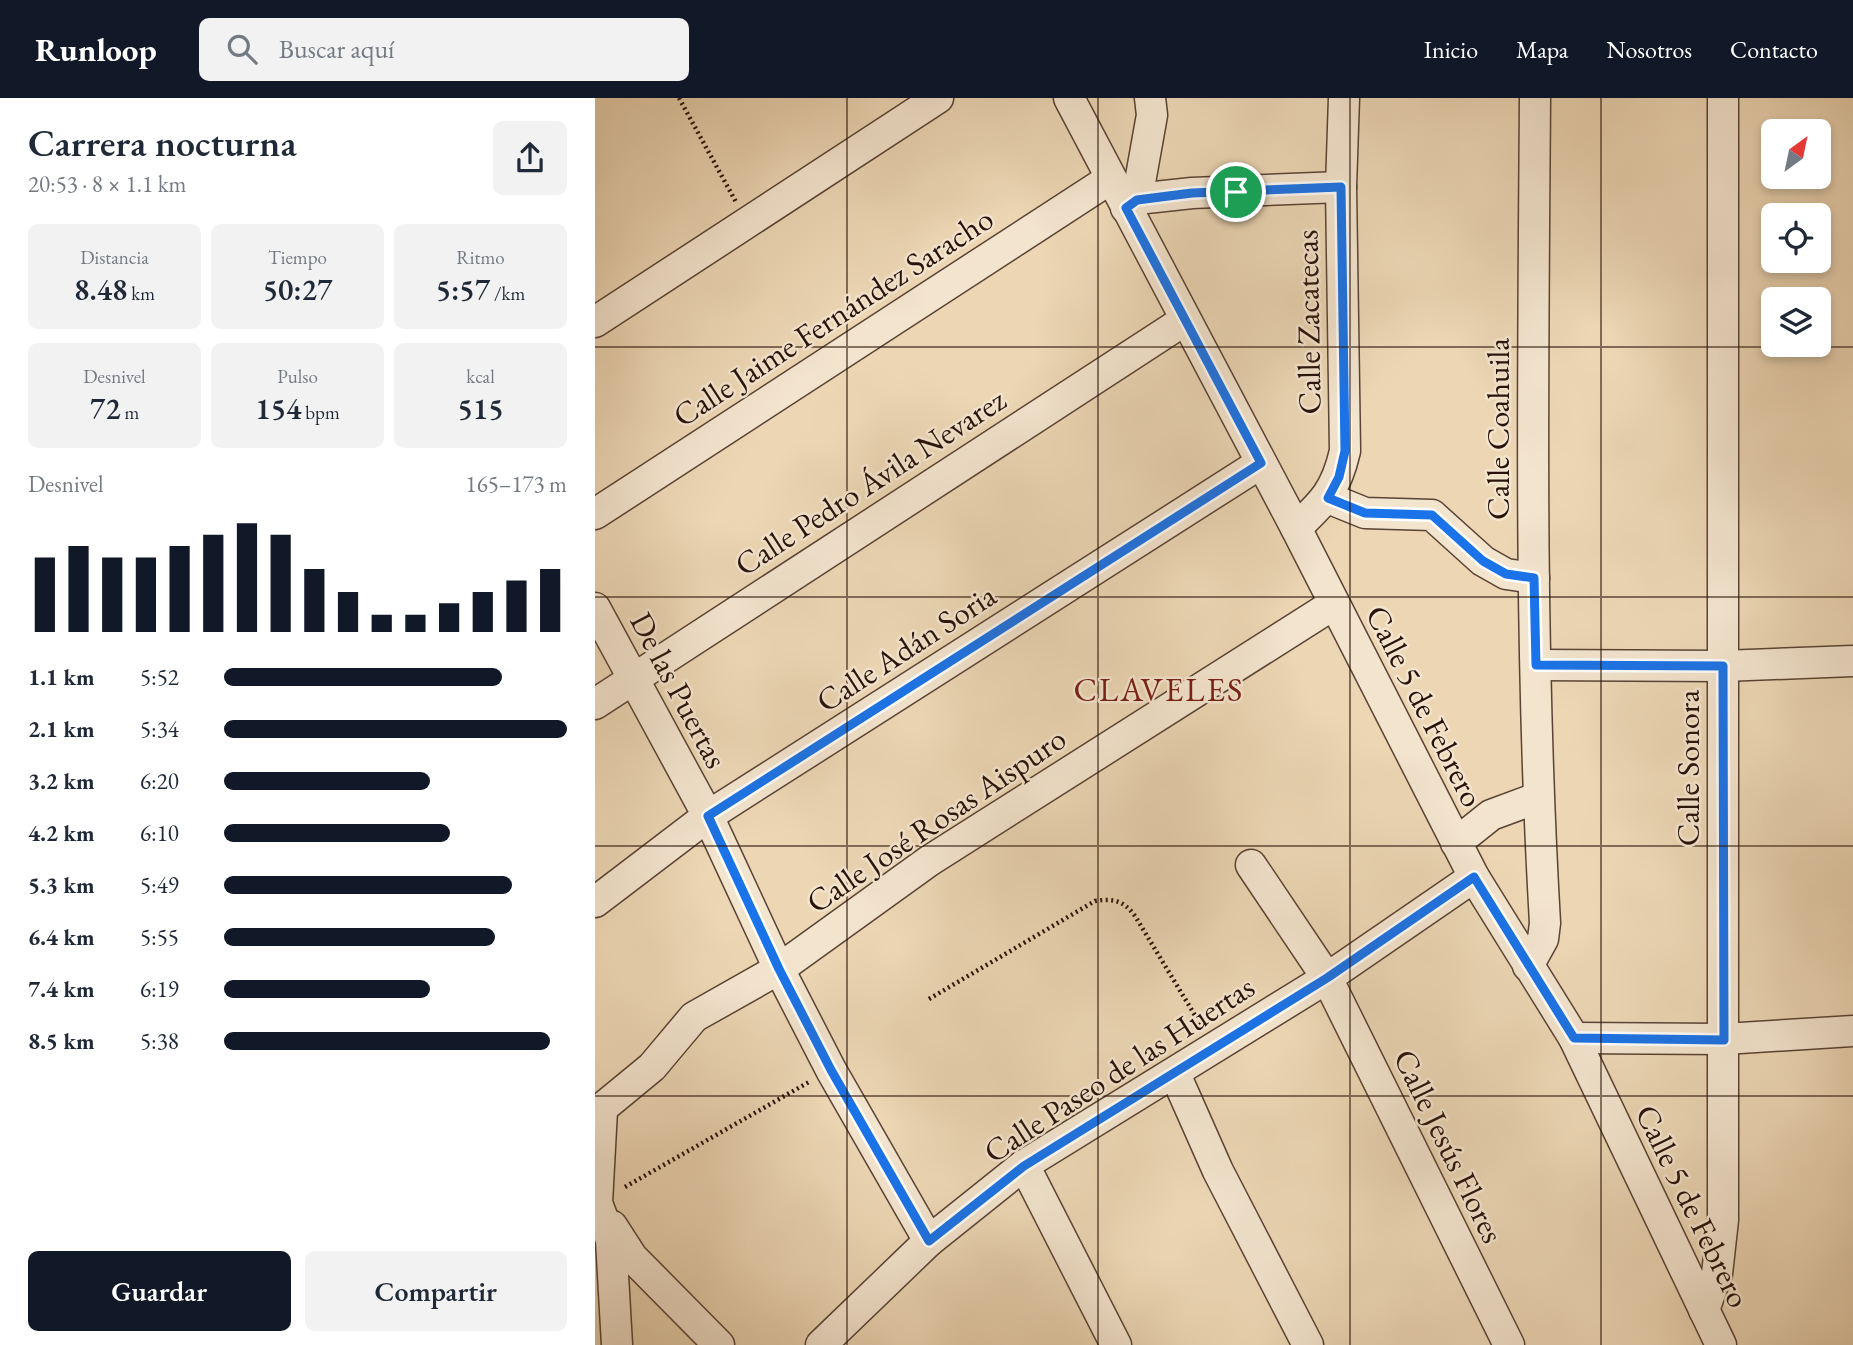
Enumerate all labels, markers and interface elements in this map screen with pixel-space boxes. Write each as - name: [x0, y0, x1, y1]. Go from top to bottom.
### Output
- search box: [199, 18, 689, 81]
- text: Runloop: [35, 28, 157, 71]
- icon: search: [223, 30, 261, 68]
- text: Buscar aquí: [279, 32, 395, 66]
- text: Inicio: [1424, 34, 1478, 65]
- text: Mapa: [1516, 34, 1568, 65]
- text: Nosotros: [1606, 34, 1692, 65]
- text: Contacto: [1730, 34, 1818, 65]
- text: Carrera nocturna: [28, 118, 297, 167]
- north arrow: [1761, 119, 1831, 189]
- map controls: [1761, 119, 1831, 357]
- button: share: [493, 121, 567, 195]
- pin: [1206, 162, 1266, 222]
- text: 20:53 · 8 × 1.1 km: [28, 169, 186, 199]
- icon: arrive: [1217, 173, 1255, 211]
- street label: Calle Jaime Fernández Saracho: [665, 198, 1001, 436]
- button: locate: [1761, 203, 1831, 273]
- street label: Calle Zacatecas: [1285, 229, 1331, 415]
- text: Distancia: [80, 245, 149, 270]
- text: Tiempo: [268, 245, 327, 270]
- text: Ritmo: [456, 245, 505, 270]
- text: 8.48: [74, 270, 127, 309]
- text: 50:27: [263, 270, 332, 309]
- text: 5:57: [436, 270, 490, 309]
- text: km: [127, 281, 155, 306]
- text: /km: [490, 281, 525, 306]
- button: layers: [1761, 287, 1831, 357]
- street label: Calle Coahuila: [1477, 338, 1519, 520]
- text: Desnivel: [83, 364, 146, 389]
- text: Pulso: [277, 364, 318, 389]
- text: kcal: [466, 364, 495, 389]
- street label: Calle Pedro Ávila Nevarez: [726, 379, 1014, 585]
- text: 72: [90, 389, 121, 428]
- text: 154: [255, 389, 301, 428]
- text: 515: [457, 389, 504, 428]
- text: m: [121, 400, 139, 425]
- text: bpm: [301, 400, 340, 425]
- text: Desnivel: [28, 469, 104, 499]
- text: 165–173 m: [466, 469, 567, 499]
- street label: Calle Adán Soria: [808, 574, 1004, 722]
- street label: Calle 5 de Febrero: [1356, 598, 1494, 814]
- street label: De las Puertas: [620, 605, 738, 775]
- text: 1.1 km: [28, 662, 95, 692]
- text: 5:52: [140, 662, 179, 692]
- district label: CLAVELES: [1074, 668, 1244, 711]
- street label: Calle Sonora: [1667, 689, 1709, 846]
- text: 2.1 km: [28, 714, 95, 744]
- text: 5:34: [140, 714, 179, 744]
- street label: Calle José Rosas Aispuro: [798, 717, 1074, 923]
- text: 3.2 km: [28, 766, 95, 796]
- text: 6:20: [140, 766, 179, 796]
- text: 4.2 km: [28, 818, 95, 848]
- text: 6:10: [140, 818, 179, 848]
- text: 5.3 km: [28, 870, 95, 900]
- text: 5:49: [140, 870, 179, 900]
- text: 6.4 km: [28, 922, 95, 952]
- text: 5:55: [140, 922, 179, 952]
- street label: Calle Paseo de las Huertas: [976, 966, 1262, 1172]
- text: 7.4 km: [28, 974, 95, 1004]
- text: 6:19: [140, 974, 179, 1004]
- text: 8.5 km: [28, 1026, 95, 1056]
- text: 5:38: [140, 1026, 179, 1056]
- street label: Calle Jesús Flores: [1384, 1042, 1514, 1250]
- street label: Calle 5 de Febrero: [1626, 1098, 1760, 1314]
- button: Guardar: [28, 1251, 291, 1331]
- button: Compartir: [305, 1251, 567, 1331]

